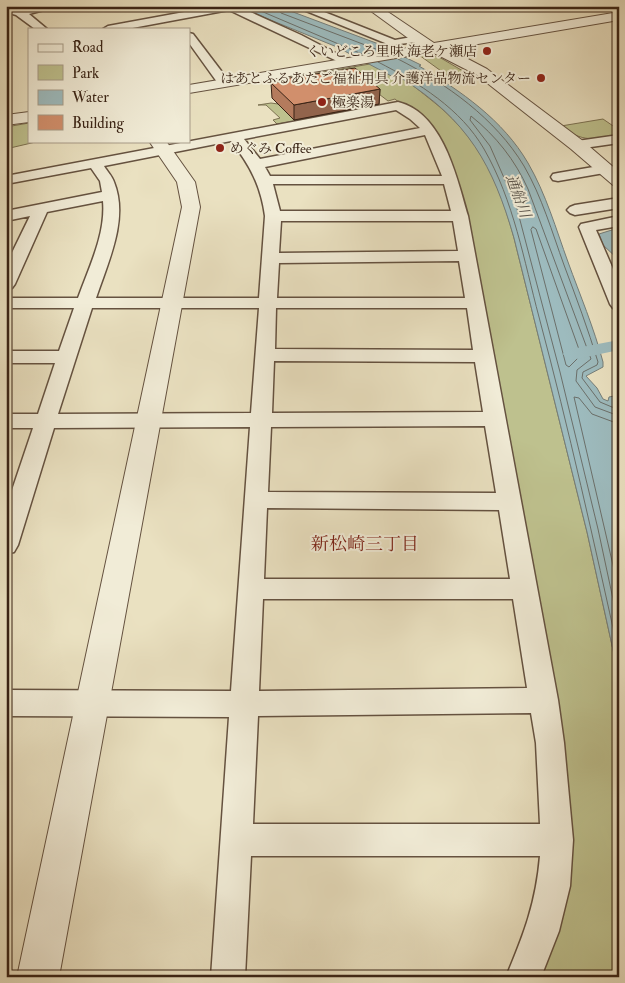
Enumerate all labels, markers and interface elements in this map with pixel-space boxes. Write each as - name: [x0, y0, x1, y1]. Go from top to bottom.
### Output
- legend: [28, 28, 190, 142]
- text: Road: [72, 38, 104, 57]
- place label: くいどころ里味 海老ケ瀬店: [306, 43, 477, 60]
- marker: くいどころ里味 海老ケ瀬店: [481, 45, 493, 57]
- text: Park: [72, 64, 99, 83]
- place label: はあとふるあたご福祉用具 介護洋品物流センター: [221, 70, 531, 87]
- marker: はあとふるあたご福祉用具 介護洋品物流センター: [535, 72, 547, 84]
- text: Water: [71, 88, 109, 107]
- place label: 極楽湯: [332, 94, 374, 111]
- marker: 極楽湯: [316, 96, 328, 108]
- text: Building: [72, 114, 124, 133]
- place label: めぐみ Coffee: [230, 140, 312, 157]
- marker: めぐみ Coffee: [214, 142, 226, 154]
- water label: 通船川: [501, 172, 535, 222]
- district label: 新松崎三丁目: [311, 533, 419, 556]

